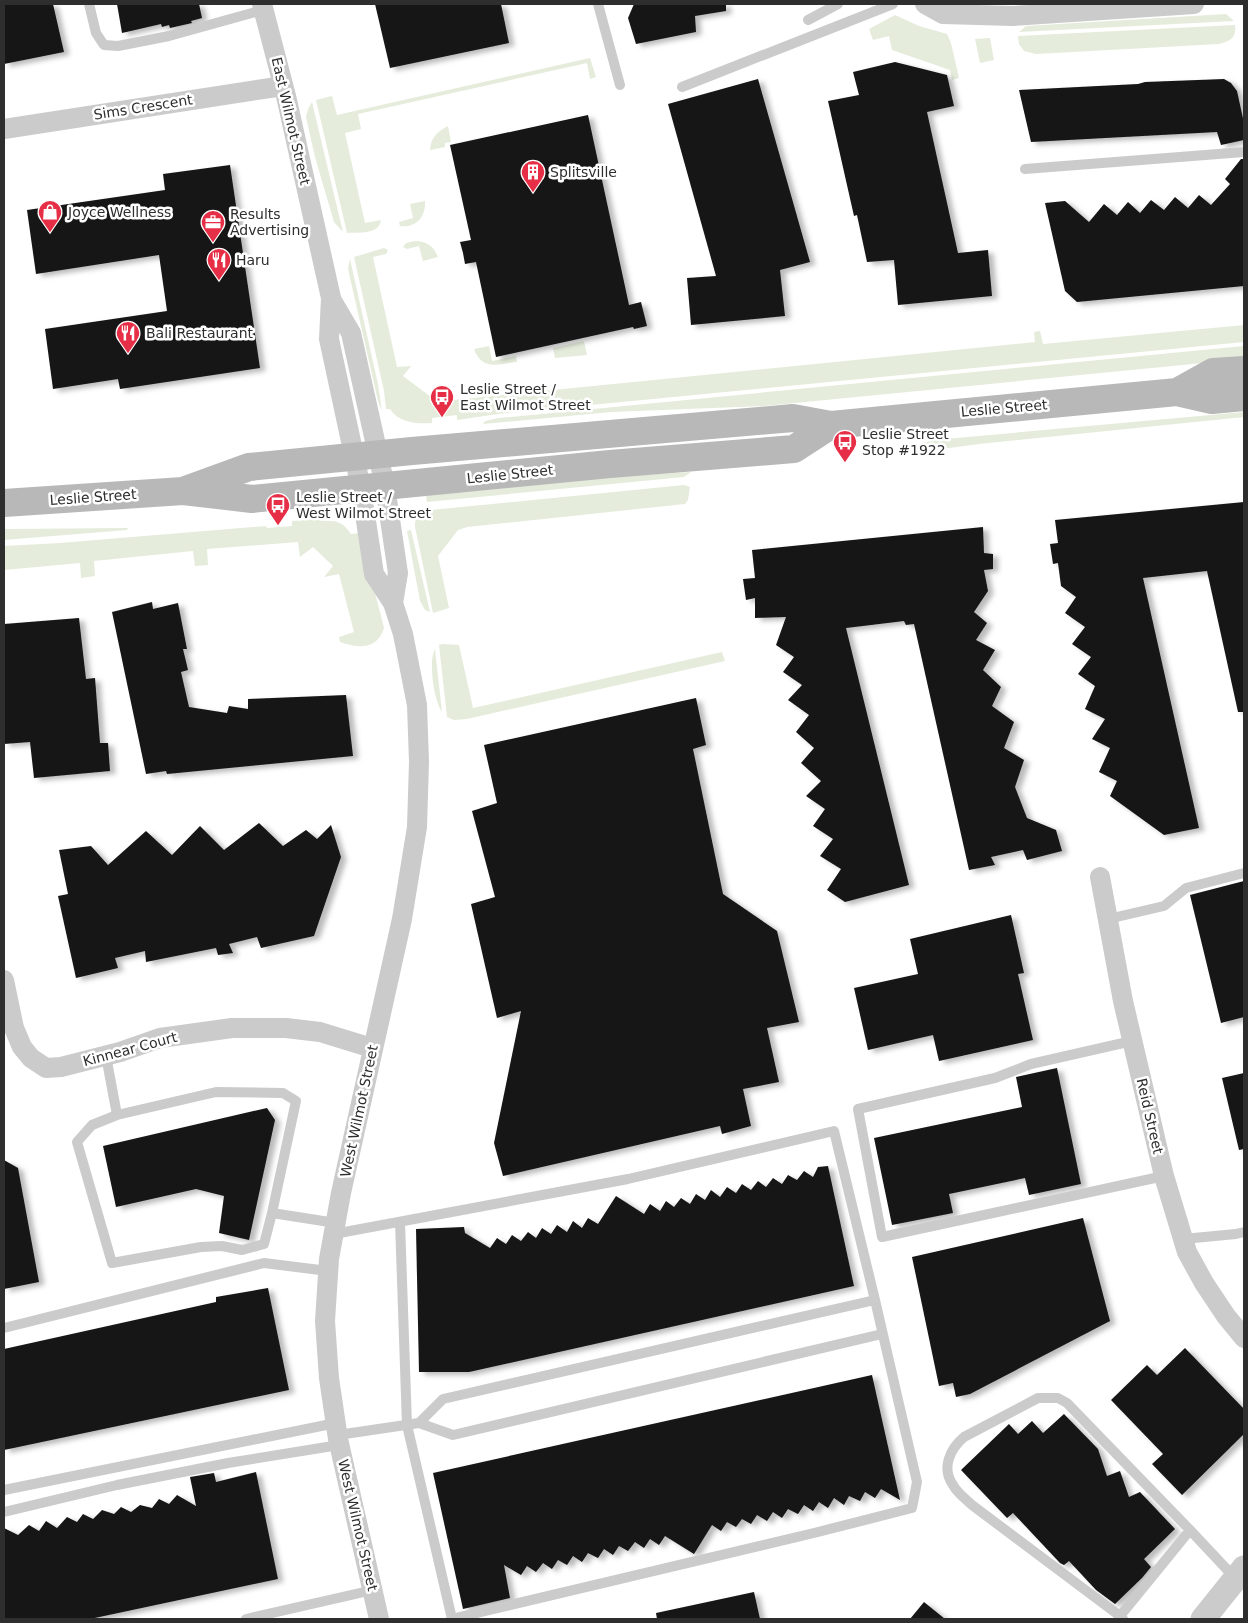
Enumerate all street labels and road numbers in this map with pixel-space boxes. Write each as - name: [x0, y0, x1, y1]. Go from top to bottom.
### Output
- street label: East Wilmot Street: [269, 56, 314, 187]
- street label: Sims Crescent: [92, 91, 194, 123]
- street label: Leslie Street: [960, 396, 1048, 420]
- street label: Leslie Street: [466, 461, 555, 486]
- street label: Leslie Street: [49, 486, 137, 508]
- street label: Kinnear Court: [81, 1029, 179, 1069]
- street label: West Wilmot Street: [337, 1043, 381, 1179]
- street label: Reid Street: [1133, 1076, 1167, 1156]
- street label: West Wilmot Street: [335, 1457, 381, 1593]

